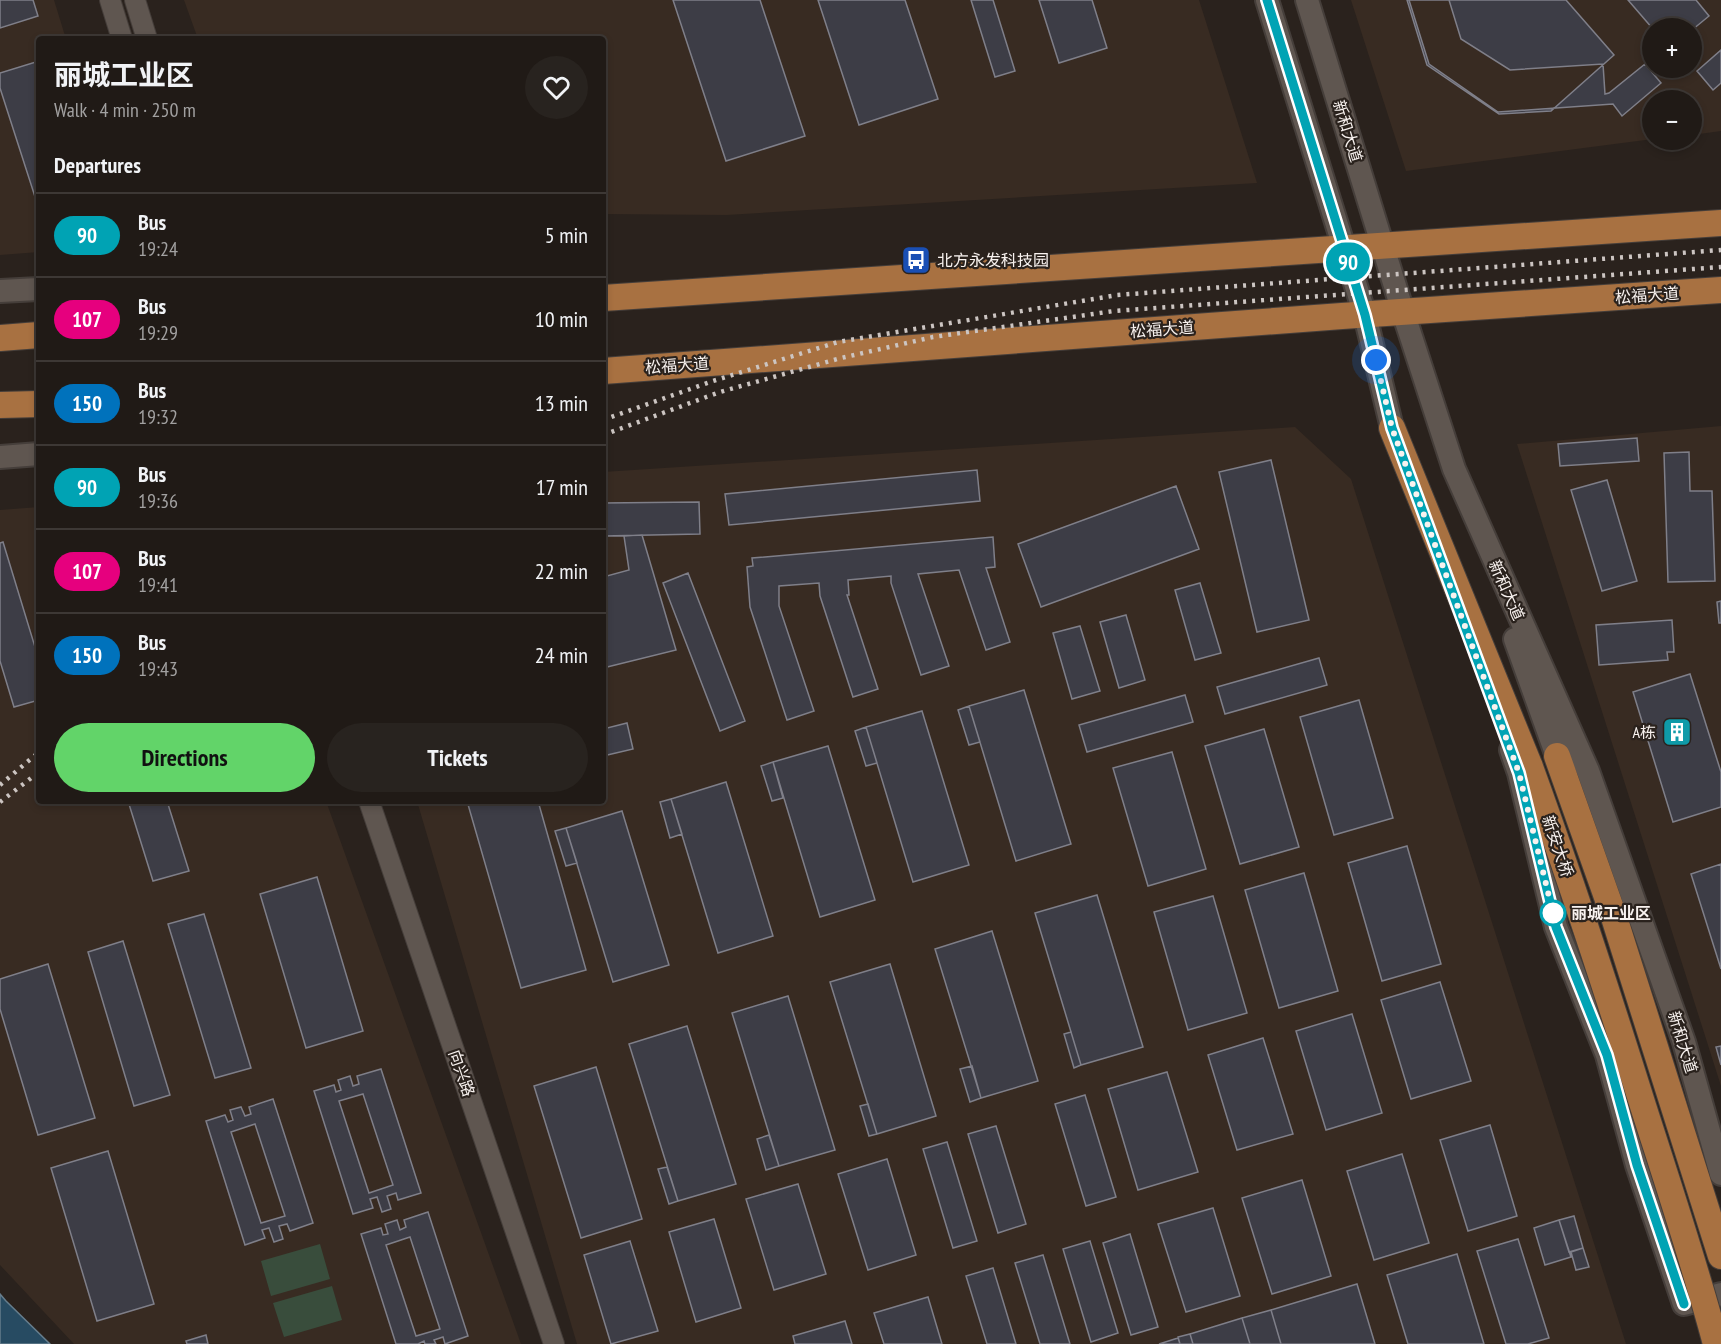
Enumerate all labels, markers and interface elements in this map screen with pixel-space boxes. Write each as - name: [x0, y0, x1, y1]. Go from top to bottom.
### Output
- map controls: [1642, 18, 1702, 150]
- button: +: [1642, 18, 1702, 78]
- text: 丽城工业区: [54, 56, 194, 93]
- button: heart: [525, 56, 588, 119]
- button: −: [1642, 90, 1702, 150]
- text: Walk · 4 min · 250 m: [54, 97, 196, 123]
- street label: 新和大道: [1329, 97, 1367, 165]
- text: Departures: [54, 151, 141, 179]
- text: Bus: [138, 208, 166, 236]
- text: 5 min: [545, 221, 588, 249]
- text: 90: [77, 222, 97, 249]
- text: 19:24: [138, 236, 178, 262]
- line badge: 90: [1321, 242, 1375, 282]
- bus stop icon: 北方永发科技园: [900, 244, 932, 276]
- text: 90: [1338, 249, 1358, 276]
- place label: 北方永发科技园: [937, 250, 1049, 270]
- street label: 松福大道: [1614, 283, 1680, 307]
- text: Bus: [138, 292, 166, 320]
- text: 10 min: [535, 305, 588, 333]
- text: 107: [72, 306, 102, 333]
- street label: 松福大道: [1129, 317, 1195, 341]
- text: 19:29: [138, 320, 178, 346]
- your location: [1361, 345, 1391, 375]
- street label: 松福大道: [644, 353, 710, 377]
- text: Bus: [138, 376, 166, 404]
- text: 13 min: [535, 389, 588, 417]
- text: 150: [72, 390, 102, 417]
- text: 19:32: [138, 404, 178, 430]
- text: Bus: [138, 460, 166, 488]
- text: 17 min: [536, 473, 588, 501]
- text: 90: [77, 474, 97, 501]
- text: 19:36: [138, 488, 178, 514]
- text: Bus: [138, 544, 166, 572]
- text: 22 min: [535, 557, 588, 585]
- street label: 新和大道: [1485, 557, 1529, 623]
- text: 107: [72, 558, 102, 585]
- text: 19:41: [138, 572, 178, 598]
- text: Bus: [138, 628, 166, 656]
- text: 24 min: [535, 641, 588, 669]
- text: 150: [72, 642, 102, 669]
- text: 19:43: [138, 656, 178, 682]
- building icon: A栋: [1661, 716, 1693, 748]
- place label: A栋: [1632, 722, 1656, 742]
- button: Directions: [54, 723, 315, 792]
- button: Tickets: [327, 723, 588, 792]
- street label: 新安大桥: [1538, 812, 1578, 880]
- marker: 丽城工业区: [1540, 900, 1566, 926]
- place label: 丽城工业区: [1571, 903, 1651, 923]
- street label: 新和大道: [1664, 1008, 1702, 1076]
- street label: 向兴路: [445, 1047, 479, 1099]

